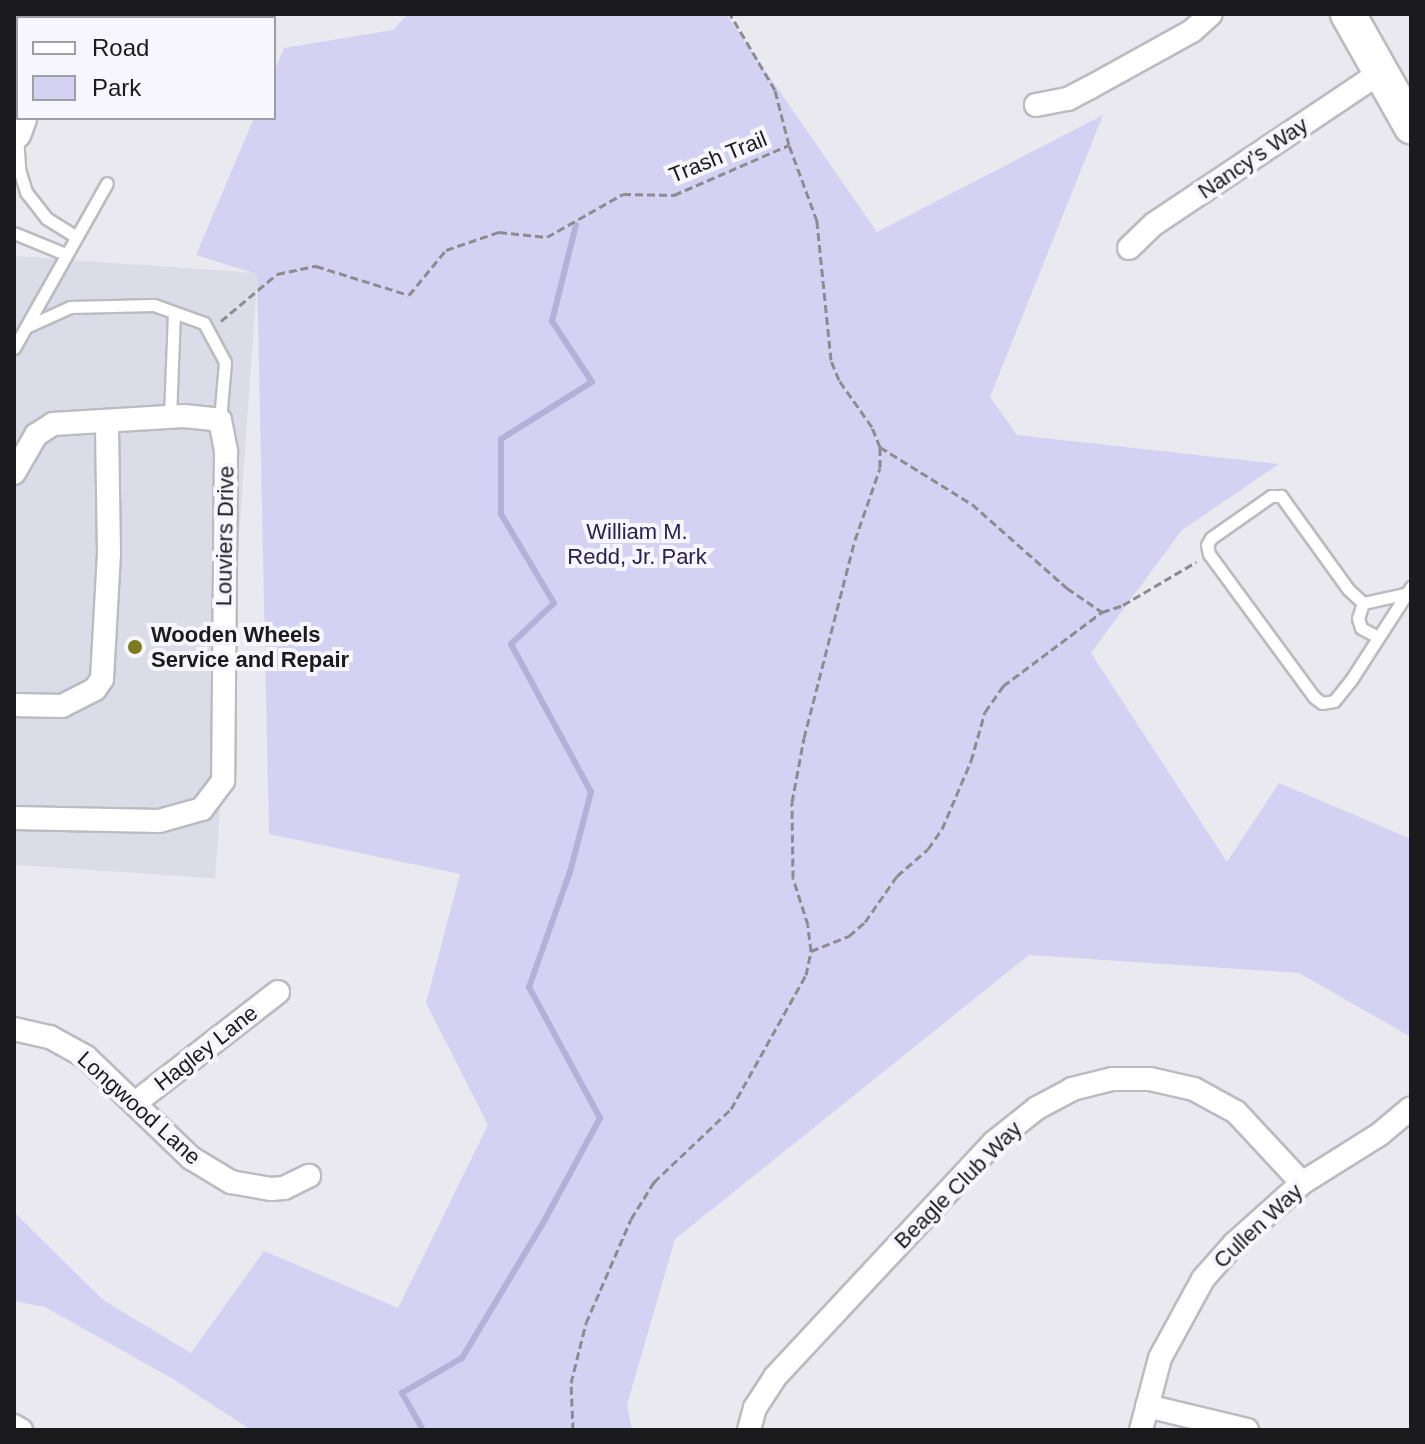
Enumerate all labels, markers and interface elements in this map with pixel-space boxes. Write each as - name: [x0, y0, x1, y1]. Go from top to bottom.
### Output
- legend: [16, 16, 276, 120]
- text: Road: [92, 34, 149, 61]
- text: Park: [92, 74, 141, 101]
- street label: Nancy's Way: [1193, 112, 1313, 204]
- street label: Trash Trail: [665, 125, 771, 189]
- street label: Louviers Drive: [211, 465, 239, 607]
- park label: William M. Redd, Jr. Park: [567, 518, 707, 570]
- place label: Wooden Wheels Service and Repair: [151, 621, 349, 672]
- marker: Wooden Wheels Service and Repair: [126, 638, 144, 656]
- street label: Hagley Lane: [149, 1000, 263, 1096]
- street label: Longwood Lane: [72, 1046, 206, 1170]
- street label: Beagle Club Way: [889, 1116, 1027, 1254]
- street label: Cullen Way: [1208, 1178, 1308, 1274]

